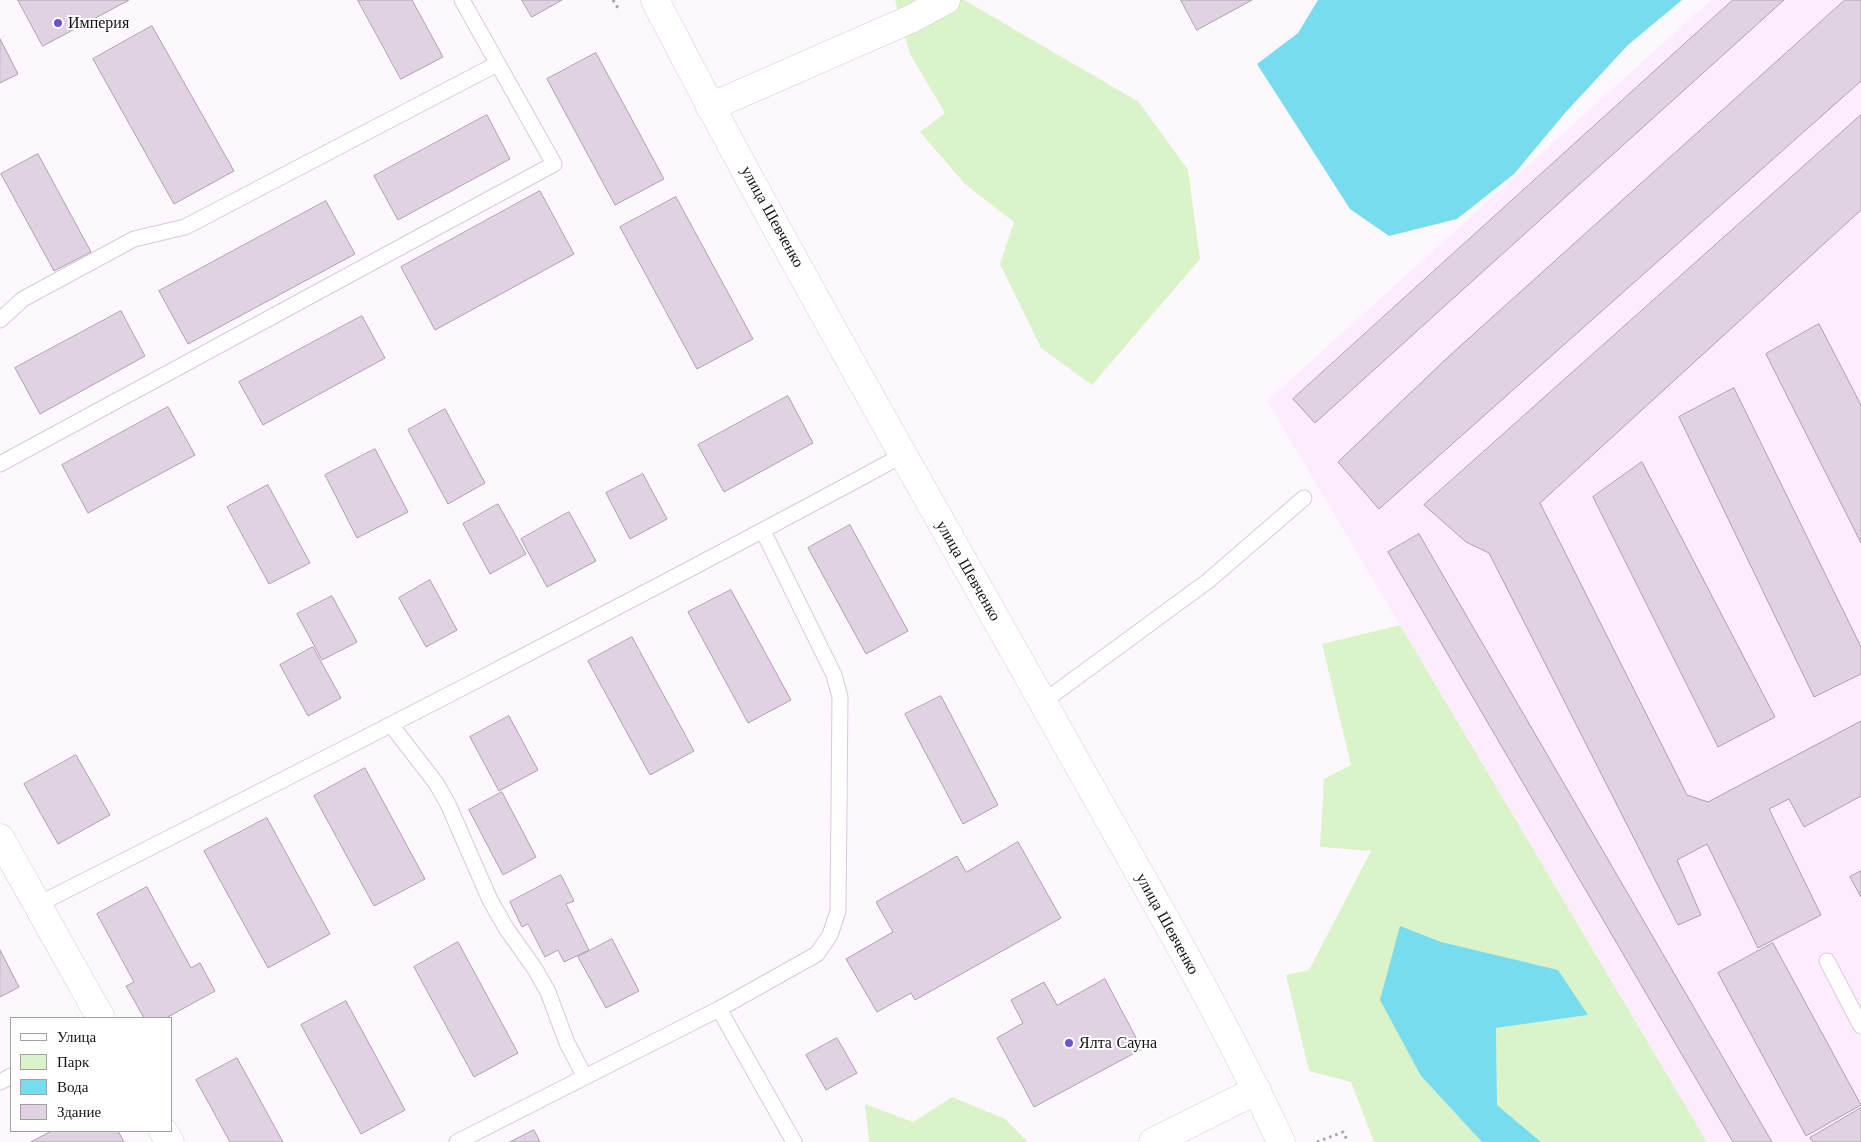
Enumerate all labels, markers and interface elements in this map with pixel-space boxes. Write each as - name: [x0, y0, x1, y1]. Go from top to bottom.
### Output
- place label: Империя: [68, 13, 129, 33]
- marker: Империя: [52, 17, 64, 29]
- street label: улица Шевченко: [736, 163, 808, 271]
- street label: улица Шевченко: [931, 517, 1005, 625]
- street label: улица Шевченко: [1131, 870, 1203, 978]
- legend: [10, 1017, 172, 1132]
- text: Улица: [57, 1027, 96, 1046]
- place label: Ялта Сауна: [1079, 1033, 1157, 1053]
- marker: Ялта Сауна: [1063, 1037, 1075, 1049]
- text: Парк: [57, 1052, 89, 1071]
- text: Вода: [57, 1077, 88, 1096]
- text: Здание: [57, 1102, 101, 1121]

